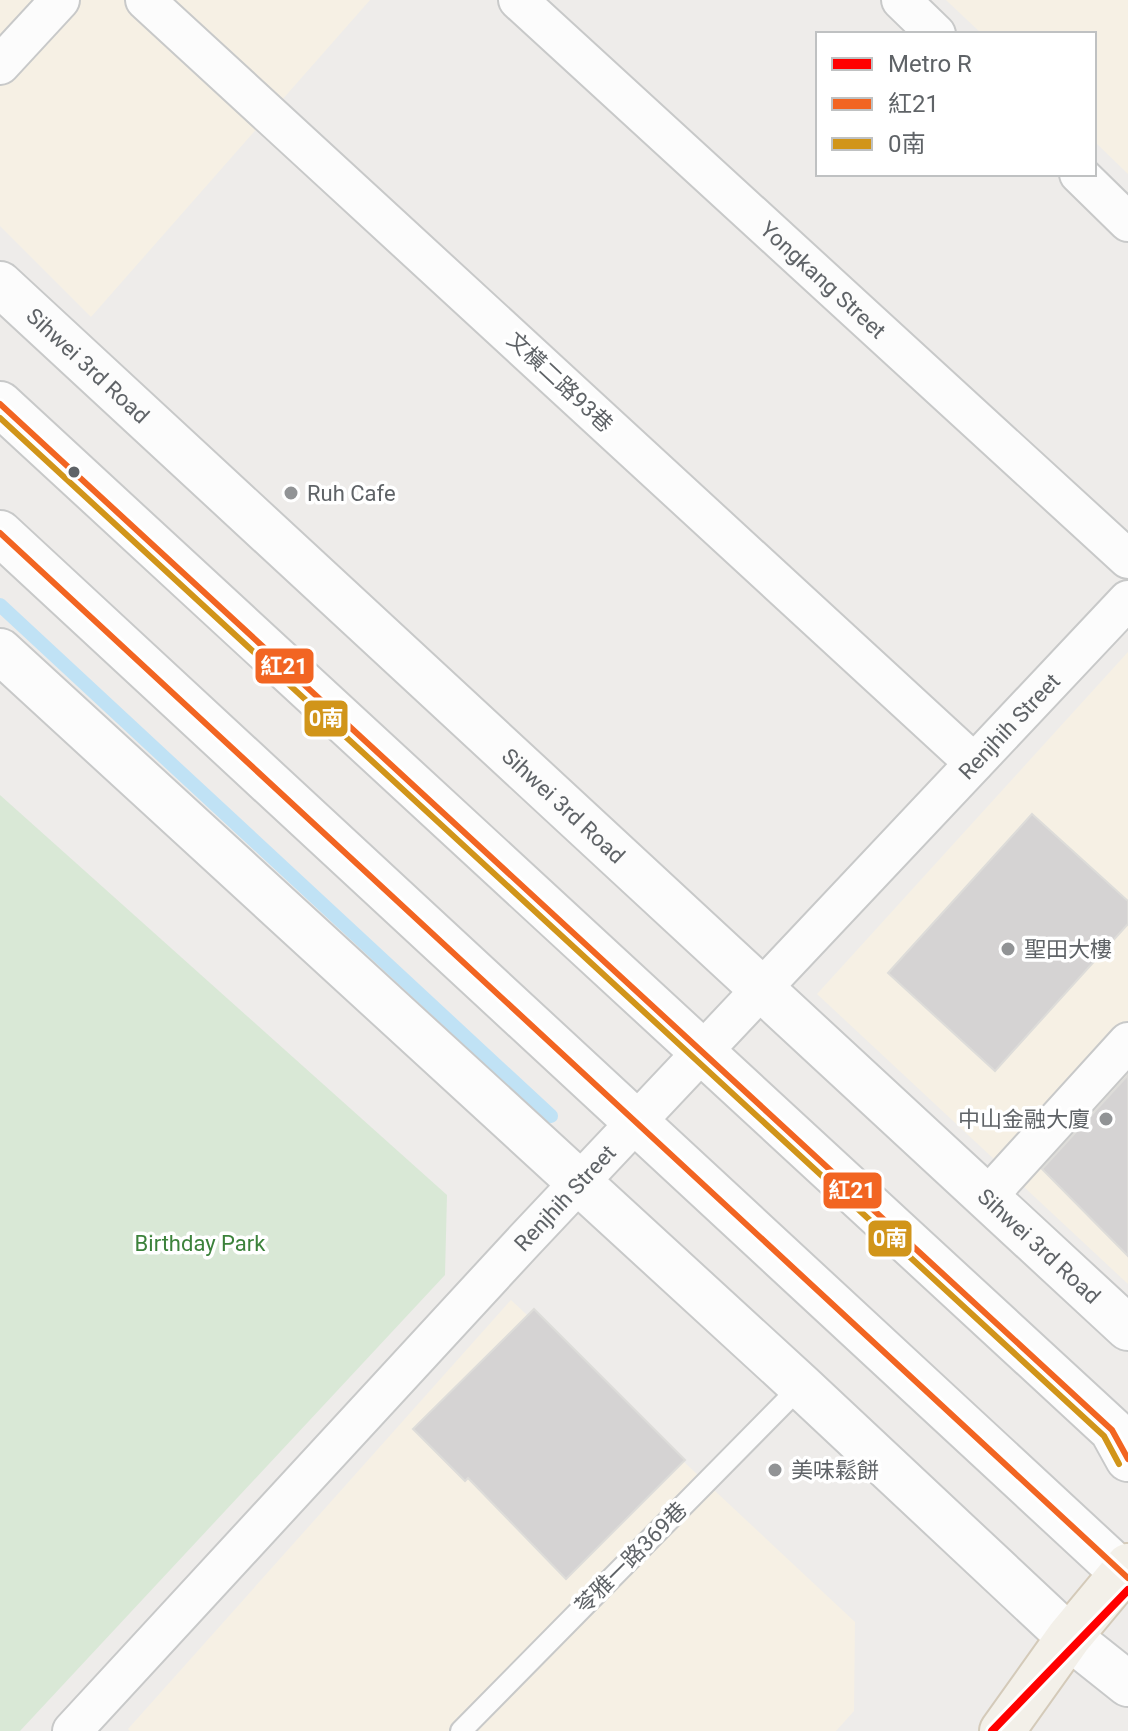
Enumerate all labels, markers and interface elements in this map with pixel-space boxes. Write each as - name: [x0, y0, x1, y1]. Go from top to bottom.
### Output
- legend: [816, 32, 1096, 176]
- text: Metro R: [888, 50, 972, 78]
- text: 紅21: [888, 90, 939, 118]
- text: 0南: [888, 130, 926, 158]
- street label: Yongkang Street: [756, 216, 891, 343]
- street label: Sihwei 3rd Road: [22, 303, 154, 428]
- street label: 文橫二路93巷: [502, 327, 618, 437]
- unlabelled marker: [66, 464, 82, 480]
- place label: Ruh Cafe: [307, 481, 396, 506]
- marker: Ruh Cafe: [282, 484, 300, 502]
- line badge: 紅21: [254, 647, 315, 685]
- text: 紅21: [260, 654, 308, 679]
- street label: Renjhih Street: [953, 668, 1065, 784]
- line badge: 0南: [303, 699, 349, 738]
- text: 0南: [309, 706, 343, 731]
- street label: Sihwei 3rd Road: [497, 743, 630, 868]
- place label: 聖田大樓: [1024, 937, 1112, 962]
- marker: 聖田大樓: [999, 940, 1017, 958]
- place label: 中山金融大廈: [958, 1107, 1090, 1132]
- marker: 中山金融大廈: [1097, 1110, 1115, 1128]
- street label: Renjhih Street: [509, 1140, 620, 1256]
- line badge: 紅21: [822, 1171, 883, 1210]
- text: 紅21: [828, 1178, 876, 1203]
- street label: Sihwei 3rd Road: [973, 1183, 1106, 1309]
- line badge: 0南: [867, 1219, 913, 1258]
- text: 0南: [873, 1226, 907, 1251]
- park label: Birthday Park: [135, 1231, 266, 1256]
- place label: 美味鬆餅: [791, 1458, 879, 1483]
- marker: 美味鬆餅: [766, 1461, 784, 1479]
- street label: 苓雅一路369巷: [570, 1497, 692, 1619]

